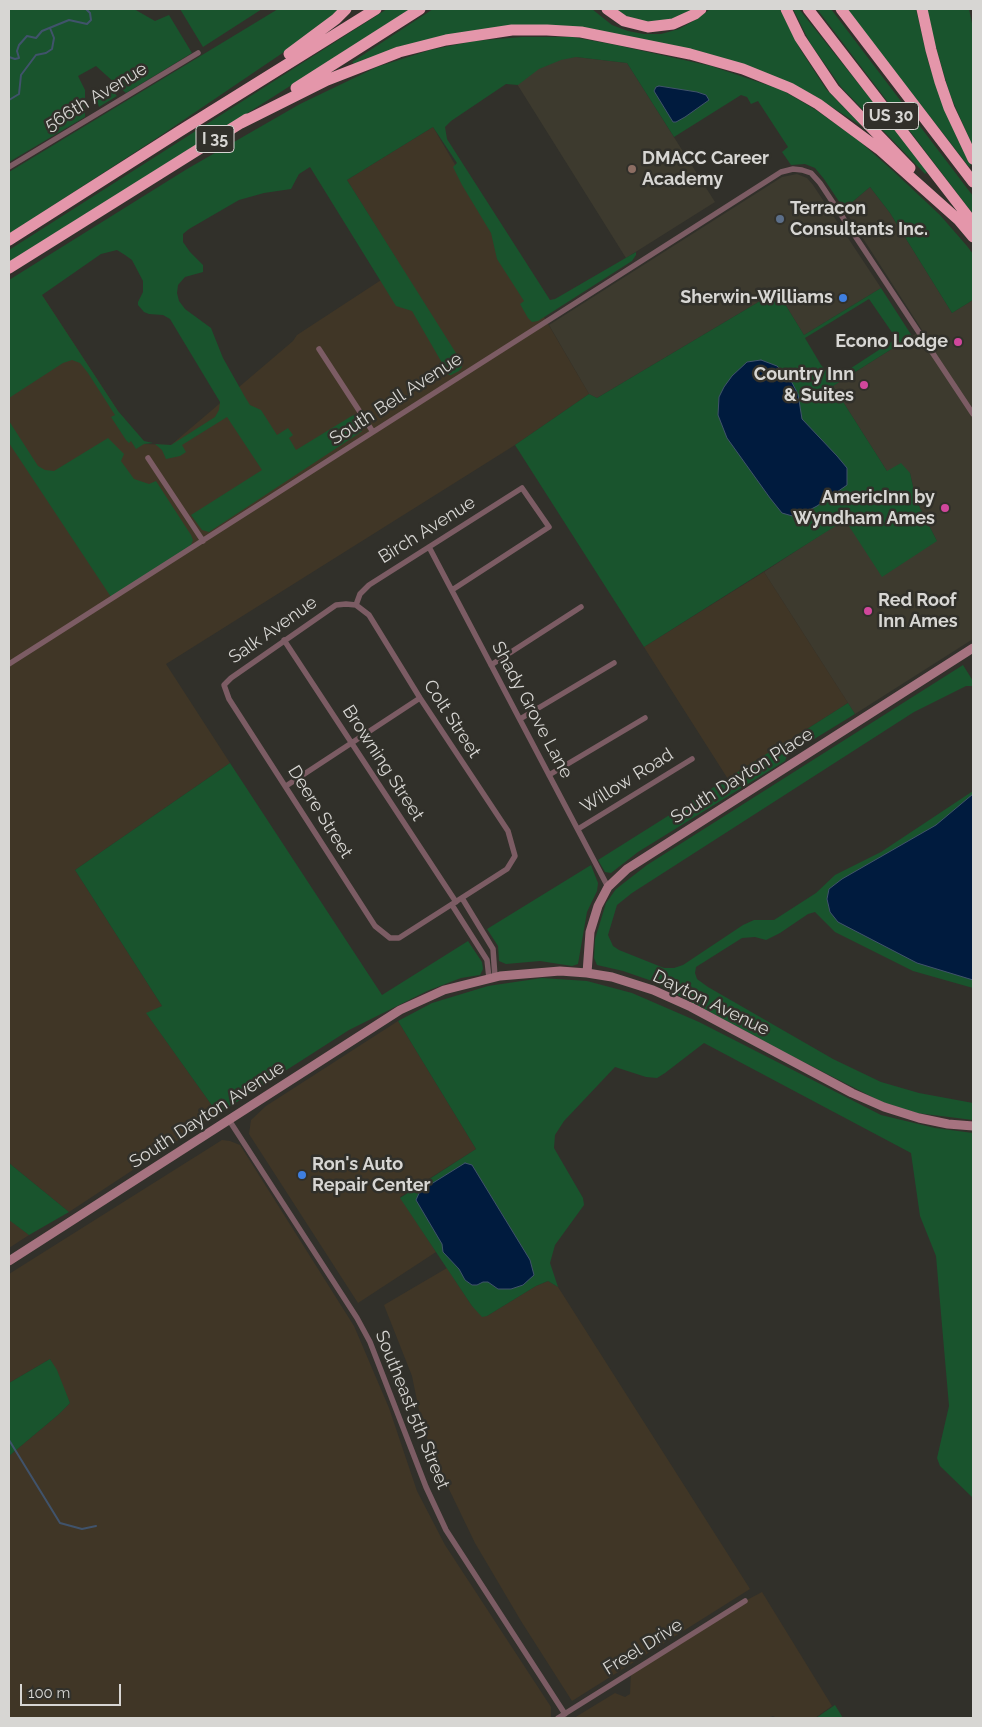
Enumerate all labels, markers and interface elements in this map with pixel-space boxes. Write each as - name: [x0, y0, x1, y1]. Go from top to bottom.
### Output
- street label: 566th Avenue: [41, 58, 151, 136]
- road number: US 30: [864, 102, 918, 130]
- road number: I 35: [196, 126, 234, 152]
- place label: DMACC Career Academy: [642, 148, 769, 190]
- marker: DMACC Career Academy: [626, 163, 638, 175]
- place label: Terracon Consultants Inc.: [790, 198, 928, 240]
- marker: Terracon Consultants Inc.: [774, 213, 786, 225]
- place label: Sherwin-Williams: [680, 287, 833, 309]
- marker: Sherwin-Williams: [837, 292, 849, 304]
- place label: Econo Lodge: [835, 331, 948, 353]
- marker: Econo Lodge: [952, 336, 964, 348]
- street label: South Bell Avenue: [326, 348, 466, 450]
- place label: Country Inn & Suites: [754, 364, 854, 406]
- marker: Country Inn & Suites: [858, 379, 870, 391]
- place label: AmericInn by Wyndham Ames: [793, 487, 935, 530]
- street label: Birch Avenue: [375, 492, 479, 568]
- marker: AmericInn by Wyndham Ames: [939, 502, 951, 514]
- place label: Red Roof Inn Ames: [878, 590, 958, 632]
- street label: Salk Avenue: [225, 592, 321, 668]
- marker: Red Roof Inn Ames: [862, 605, 874, 617]
- street label: Shady Grove Lane: [487, 638, 577, 782]
- street label: Colt Street: [419, 676, 485, 762]
- street label: Browning Street: [338, 701, 428, 825]
- street label: South Dayton Place: [667, 724, 817, 828]
- street label: Willow Road: [577, 744, 677, 818]
- street label: Deere Street: [283, 762, 357, 862]
- street label: Dayton Avenue: [649, 965, 773, 1041]
- street label: South Dayton Avenue: [125, 1057, 289, 1173]
- place label: Ron's Auto Repair Center: [312, 1154, 431, 1196]
- marker: Ron's Auto Repair Center: [296, 1169, 308, 1181]
- street label: Southeast 5th Street: [370, 1327, 454, 1493]
- street label: Freel Drive: [599, 1614, 687, 1680]
- scale bar: [22, 1674, 124, 1706]
- text: 100 m: [28, 1684, 70, 1702]

